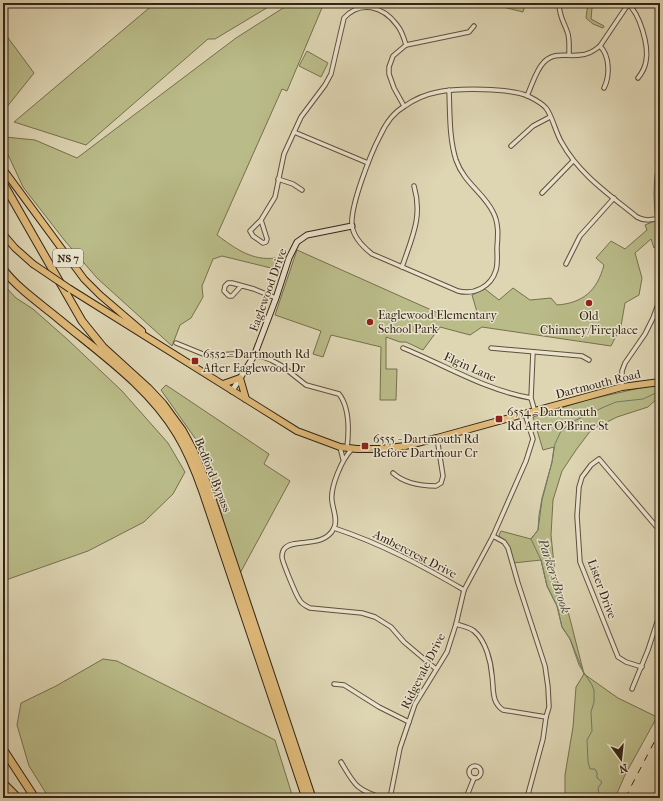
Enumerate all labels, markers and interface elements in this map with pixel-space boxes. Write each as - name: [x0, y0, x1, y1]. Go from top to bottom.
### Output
- street label: Eaglewood Drive: [246, 246, 290, 334]
- road number: NS 7: [53, 249, 83, 267]
- marker: Old Chimney/Fireplace: [584, 298, 594, 308]
- place label: Eaglewood Elementary School Park: [378, 308, 497, 336]
- place label: Old Chimney/Fireplace: [540, 309, 638, 337]
- marker: Eaglewood Elementary School Park: [365, 317, 375, 327]
- place label: 6552 - Dartmouth Rd After Eaglewood Dr: [202, 347, 310, 375]
- street label: Elgin Lane: [442, 349, 498, 385]
- marker: 6552 - Dartmouth Rd After Eaglewood Dr: [190, 356, 200, 366]
- street label: Dartmouth Road: [554, 367, 642, 401]
- place label: 6554 - Dartmouth Rd After O'Brine St: [507, 405, 609, 433]
- marker: 6554 - Dartmouth Rd After O'Brine St: [494, 414, 504, 424]
- place label: 6555 - Dartmouth Rd Before Dartmour Cr: [373, 432, 479, 460]
- street label: Bedford Bypass: [192, 436, 235, 515]
- marker: 6555 - Dartmouth Rd Before Dartmour Cr: [360, 441, 370, 451]
- street label: Ambercrest Drive: [370, 526, 459, 581]
- water label: Parkers Brook: [535, 536, 574, 616]
- street label: Lister Drive: [585, 557, 619, 621]
- street label: Ridgevale Drive: [398, 631, 448, 711]
- north arrow: [601, 739, 641, 779]
- text: N: [617, 761, 629, 776]

